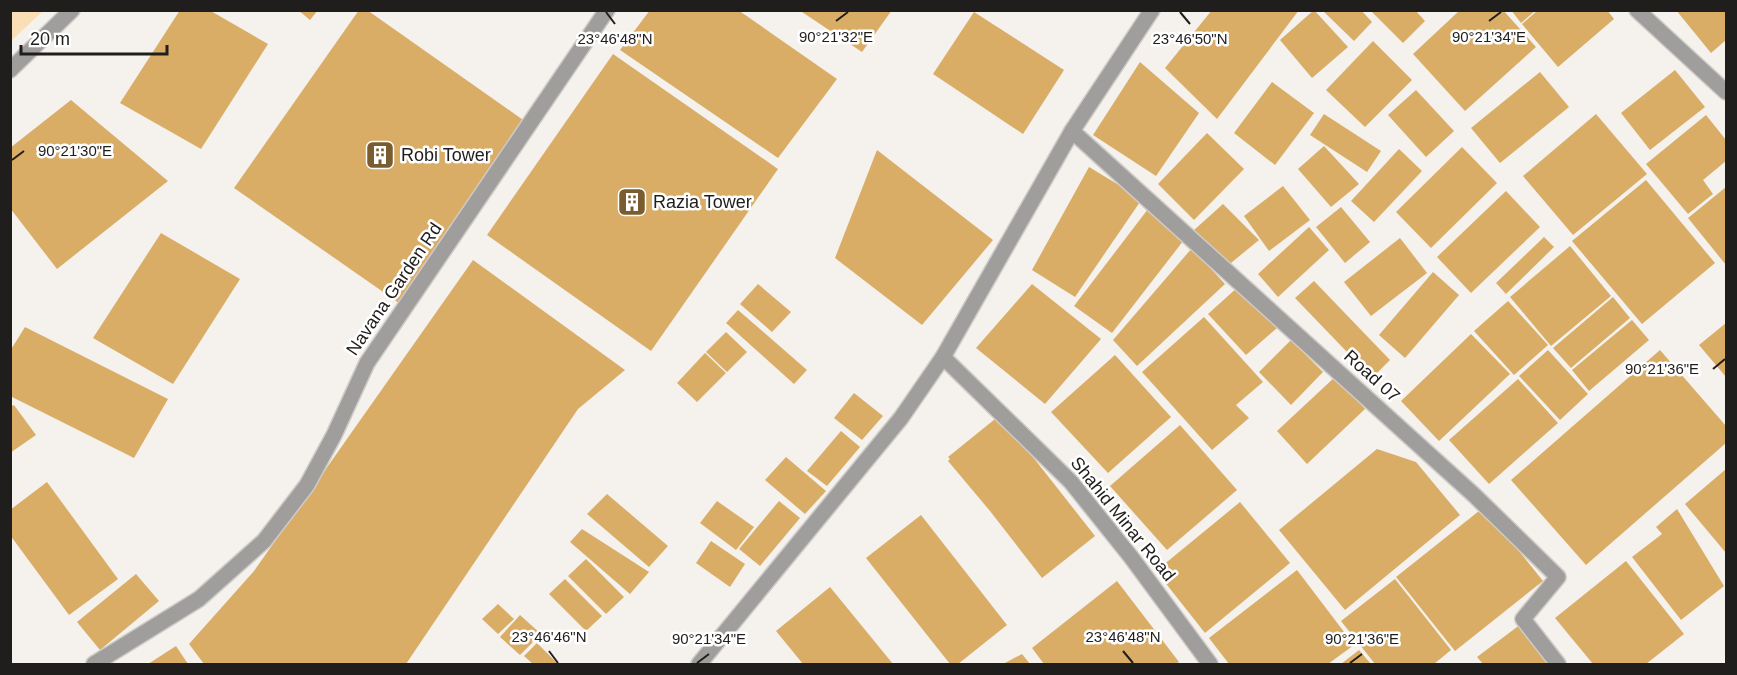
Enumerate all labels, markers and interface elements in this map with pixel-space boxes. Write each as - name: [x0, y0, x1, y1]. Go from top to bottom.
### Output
- scale bar: [21, 18, 166, 56]
- text: 90°21'32"E: [799, 28, 873, 45]
- text: 90°21'34"E: [1452, 28, 1526, 45]
- text: 20 m: [30, 29, 70, 49]
- text: 23°46'48"N: [577, 30, 653, 47]
- text: 23°46'50"N: [1152, 30, 1228, 47]
- building icon: Robi Tower: [364, 139, 396, 171]
- text: 90°21'30"E: [38, 142, 112, 159]
- place label: Robi Tower: [401, 145, 491, 165]
- building icon: Razia Tower: [616, 186, 648, 218]
- place label: Razia Tower: [653, 192, 752, 212]
- street label: Navana Garden Rd: [342, 219, 446, 359]
- street label: Road 07: [1340, 346, 1404, 406]
- text: 90°21'36"E: [1625, 360, 1699, 377]
- street label: Shahid Minar Road: [1067, 453, 1179, 585]
- text: 23°46'46"N: [511, 628, 587, 645]
- text: 23°46'48"N: [1085, 628, 1161, 645]
- text: 90°21'34"E: [672, 630, 746, 647]
- text: 90°21'36"E: [1325, 630, 1399, 647]

